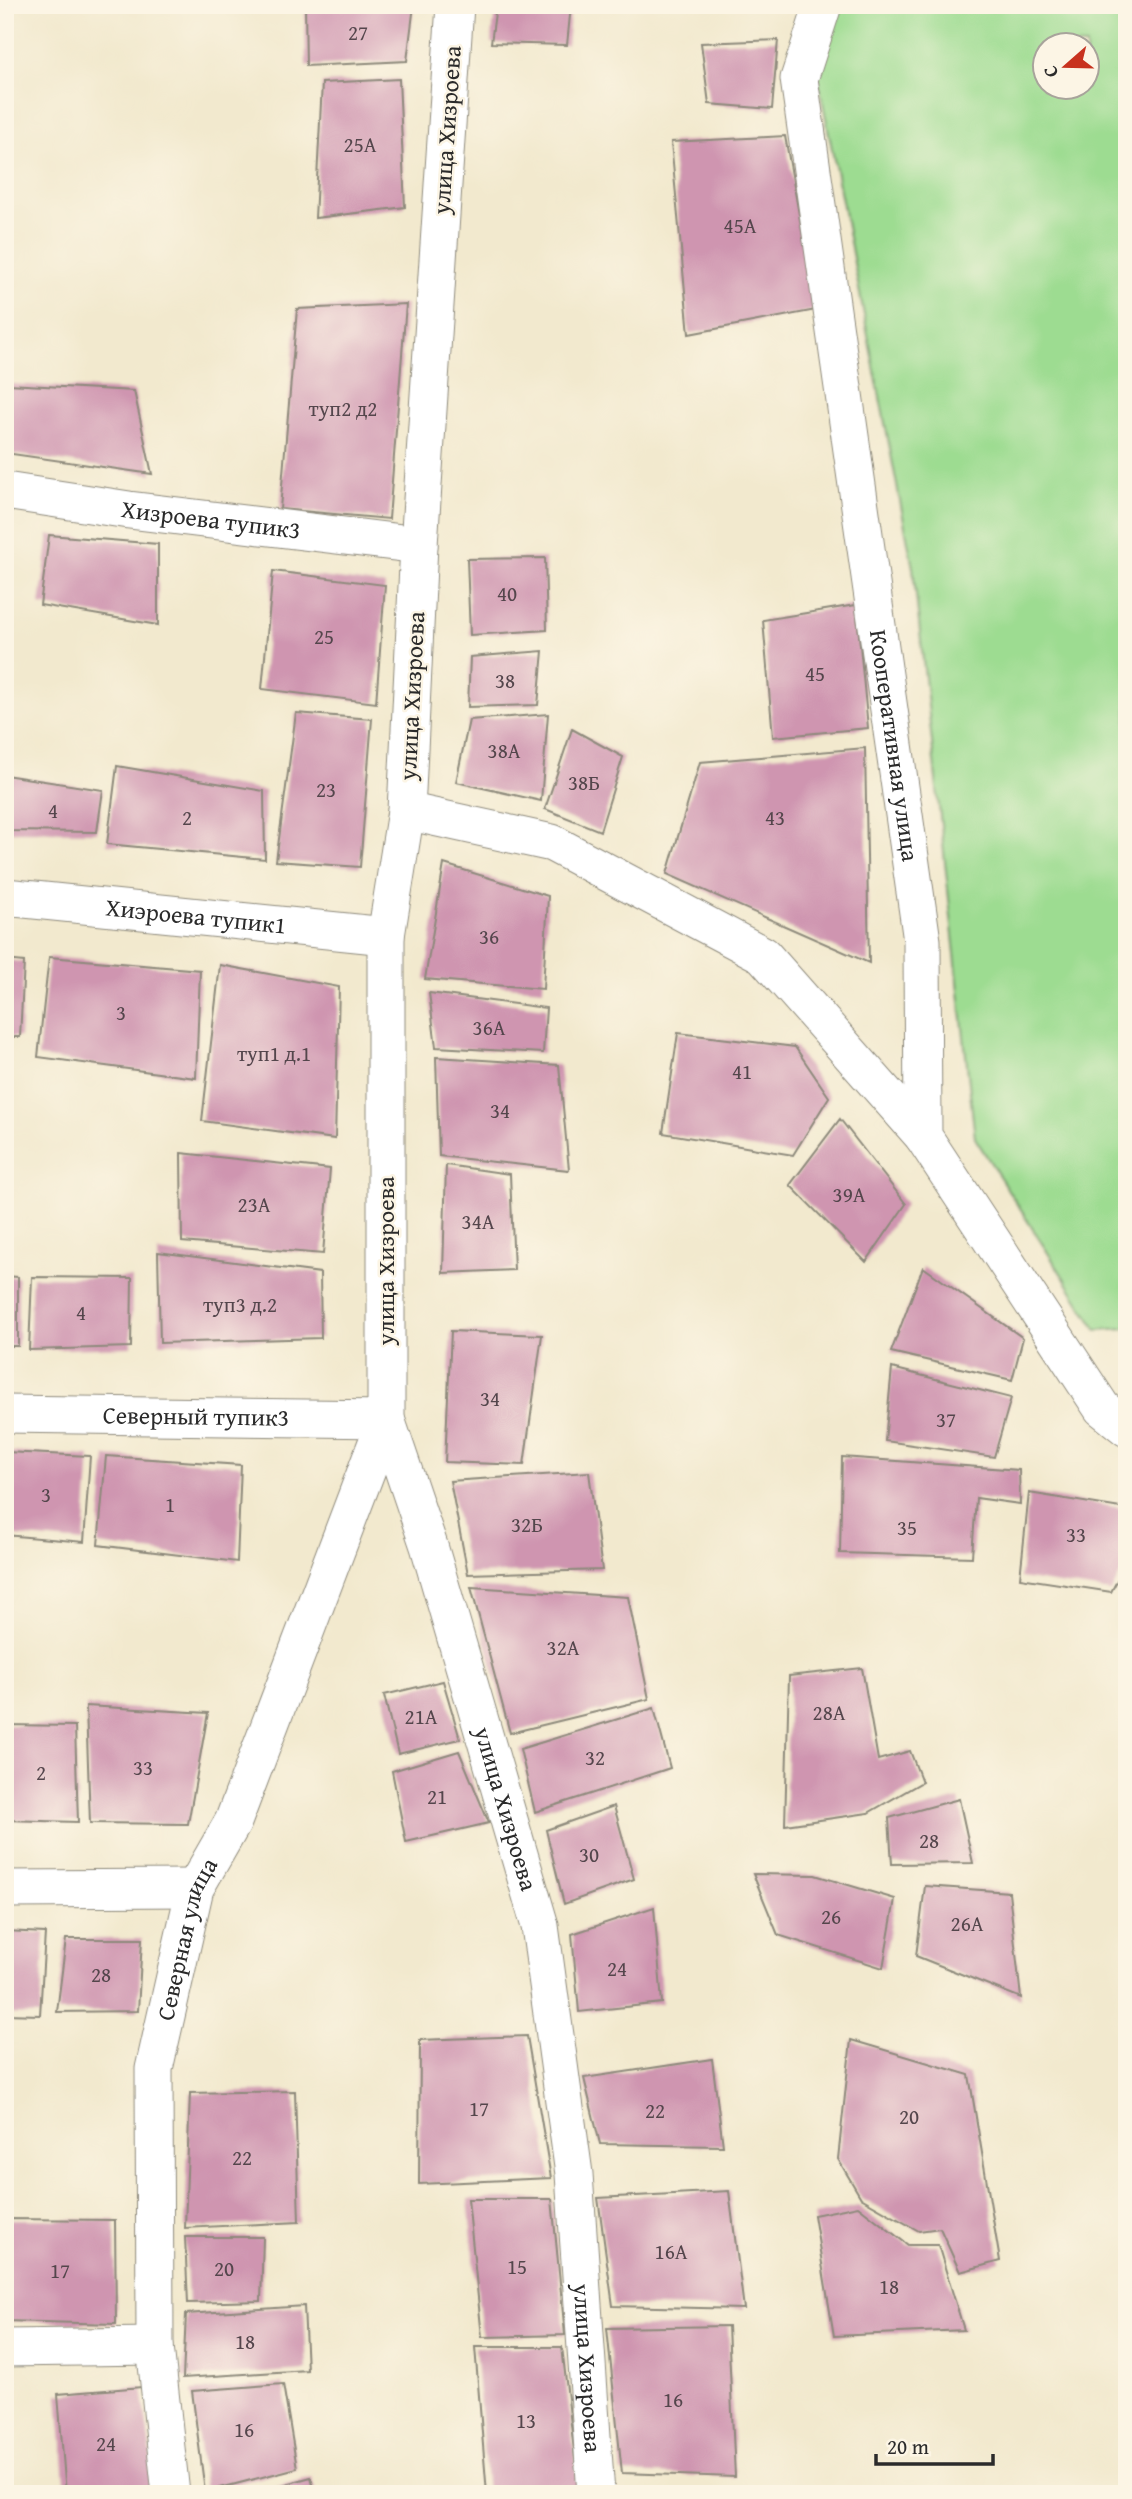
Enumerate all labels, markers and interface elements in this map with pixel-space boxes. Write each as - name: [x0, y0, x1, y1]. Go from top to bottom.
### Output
- house number: 27: [348, 17, 368, 48]
- north arrow: [1030, 32, 1100, 102]
- street label: улица Хизроева: [423, 44, 470, 217]
- text: С: [1035, 62, 1065, 82]
- house number: 25А: [344, 129, 377, 160]
- house number: 45А: [724, 210, 757, 241]
- house number: туп2 д2: [309, 393, 377, 424]
- street label: Хизроева тупик3: [119, 491, 303, 548]
- house number: 40: [497, 578, 517, 609]
- street label: улица Хизроева: [390, 610, 433, 782]
- house number: 25: [314, 621, 334, 652]
- street label: Кооперативная улица: [861, 627, 929, 864]
- house number: 45: [805, 658, 825, 689]
- house number: 38: [495, 665, 515, 696]
- house number: 38А: [488, 735, 521, 766]
- house number: 38Б: [568, 767, 600, 798]
- house number: 23: [316, 774, 336, 805]
- house number: 4: [48, 795, 58, 826]
- house number: 2: [182, 802, 192, 833]
- house number: 43: [765, 802, 785, 833]
- street label: Хиэроева тупик1: [104, 889, 288, 943]
- house number: 36: [479, 921, 499, 952]
- house number: 3: [116, 997, 126, 1028]
- house number: 36А: [473, 1012, 506, 1043]
- house number: туп1 д.1: [237, 1038, 311, 1069]
- house number: 41: [732, 1056, 752, 1087]
- house number: 34: [490, 1095, 510, 1126]
- street label: улица Хизроева: [368, 1176, 403, 1347]
- house number: 39А: [833, 1179, 866, 1210]
- house number: 23А: [238, 1189, 271, 1220]
- house number: 34А: [462, 1206, 495, 1237]
- house number: туп3 д.2: [203, 1289, 277, 1320]
- house number: 4: [76, 1297, 86, 1328]
- house number: 34: [480, 1383, 500, 1414]
- street label: Северный тупик3: [103, 1397, 289, 1435]
- house number: 37: [936, 1404, 956, 1435]
- house number: 3: [41, 1479, 51, 1510]
- house number: 1: [165, 1489, 175, 1520]
- house number: 32Б: [511, 1509, 543, 1540]
- house number: 35: [897, 1512, 917, 1543]
- house number: 33: [1066, 1519, 1086, 1550]
- house number: 32А: [547, 1632, 580, 1663]
- house number: 28А: [813, 1697, 846, 1728]
- house number: 21А: [405, 1701, 438, 1732]
- street label: улица Хизроева: [465, 1722, 547, 1895]
- house number: 32: [585, 1742, 605, 1773]
- house number: 33: [133, 1752, 153, 1783]
- house number: 2: [36, 1757, 46, 1788]
- house number: 21: [427, 1781, 447, 1812]
- house number: 28: [919, 1825, 939, 1856]
- house number: 30: [579, 1839, 599, 1870]
- street label: Северная улица: [148, 1850, 226, 2024]
- house number: 26: [821, 1901, 841, 1932]
- house number: 26А: [951, 1908, 984, 1939]
- house number: 24: [607, 1953, 627, 1984]
- house number: 28: [91, 1959, 111, 1990]
- house number: 17: [469, 2093, 489, 2124]
- house number: 22: [645, 2095, 665, 2126]
- house number: 20: [899, 2101, 919, 2132]
- house number: 22: [232, 2142, 252, 2173]
- house number: 16А: [655, 2236, 688, 2267]
- house number: 15: [507, 2251, 527, 2282]
- house number: 20: [214, 2253, 234, 2284]
- house number: 17: [50, 2255, 70, 2286]
- house number: 18: [879, 2271, 899, 2302]
- street label: улица Хизроева: [565, 2281, 611, 2454]
- house number: 18: [235, 2326, 255, 2357]
- house number: 16: [663, 2384, 683, 2415]
- house number: 13: [516, 2405, 536, 2436]
- house number: 16: [234, 2414, 254, 2445]
- scale bar: [876, 2422, 994, 2466]
- house number: 24: [96, 2428, 116, 2459]
- text: 20 m: [887, 2431, 929, 2462]

